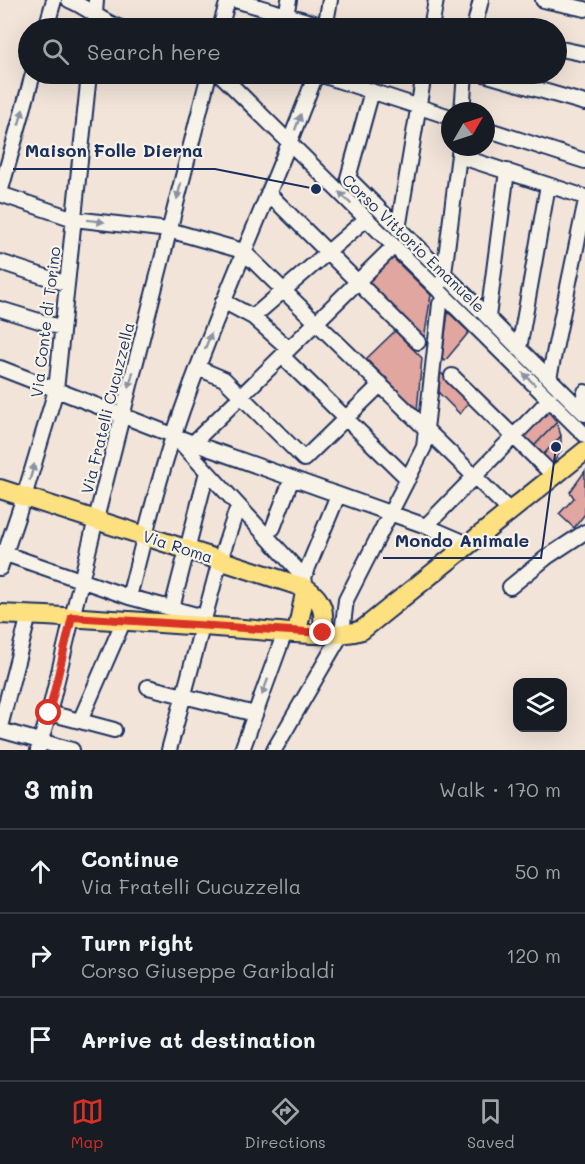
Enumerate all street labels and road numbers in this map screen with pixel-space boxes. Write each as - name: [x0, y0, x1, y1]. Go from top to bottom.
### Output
- street label: Corso Vittorio Emanuele: [338, 169, 490, 317]
- street label: Via Conte di Torino: [25, 245, 65, 399]
- street label: Via Fratelli Cucuzzella: [75, 320, 139, 496]
- street label: Via Roma: [140, 525, 216, 567]

